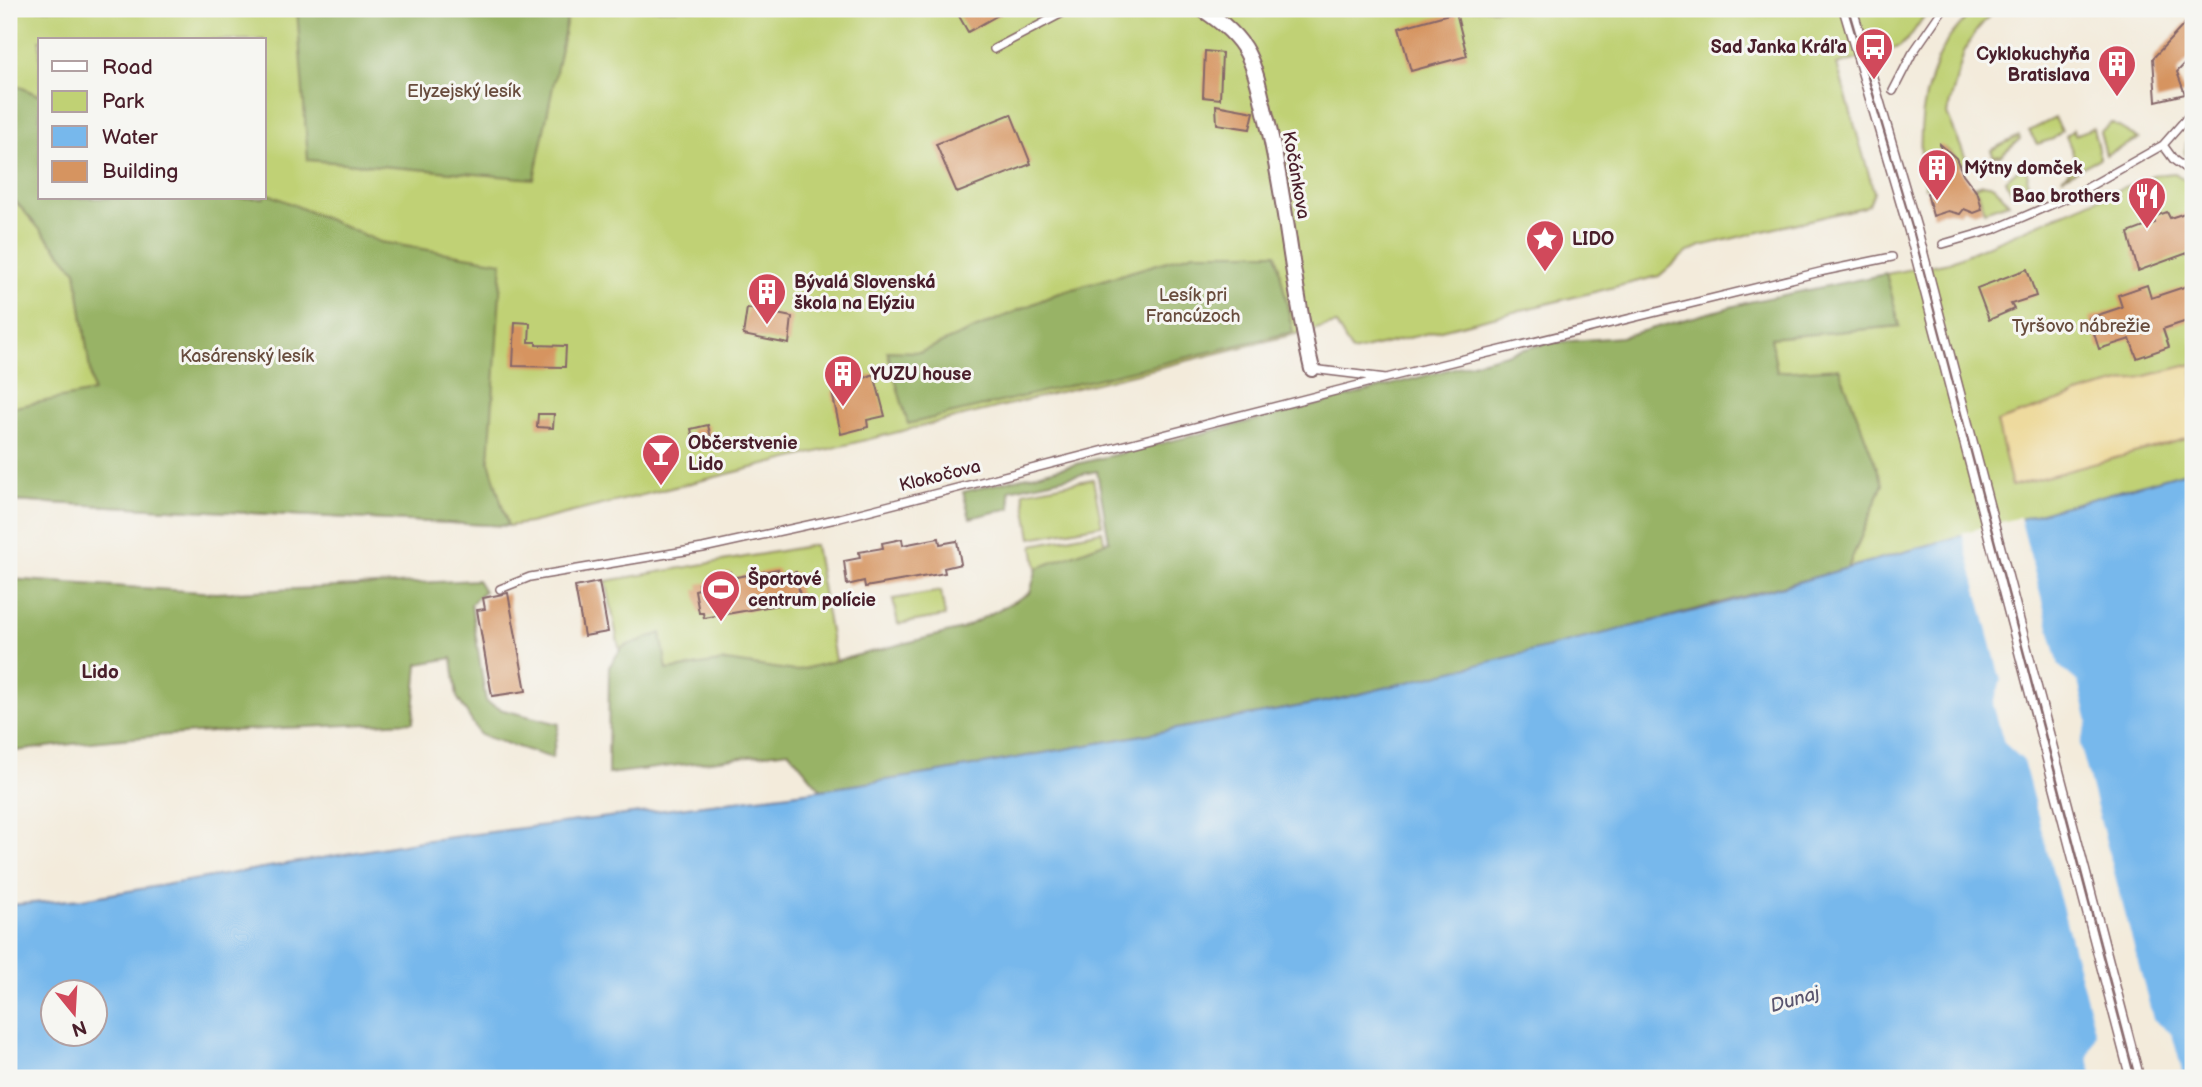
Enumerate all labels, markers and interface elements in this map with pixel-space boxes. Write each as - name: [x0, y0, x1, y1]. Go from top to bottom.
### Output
- bus stop icon: Sad Janka Kráľa: [1853, 26, 1895, 81]
- place label: Sad Janka Kráľa: [1711, 37, 1847, 58]
- legend: [38, 38, 266, 200]
- building icon: Cyklokuchyňa Bratislava: [2096, 43, 2138, 98]
- place label: Cyklokuchyňa Bratislava: [1976, 44, 2090, 86]
- text: Road: [102, 55, 153, 80]
- park label: Elyzejský lesík: [407, 81, 521, 102]
- text: Park: [102, 89, 145, 114]
- text: Water: [102, 125, 158, 150]
- street label: Kočánkova: [1278, 129, 1314, 221]
- building icon: Mýtny domček: [1916, 147, 1958, 202]
- place label: Mýtny domček: [1964, 158, 2083, 179]
- text: Building: [102, 159, 178, 184]
- restaurant icon: Bao brothers: [2126, 175, 2168, 230]
- place label: Bao brothers: [2012, 186, 2120, 207]
- place icon: LIDO: [1524, 218, 1566, 273]
- place label: LIDO: [1572, 229, 1614, 250]
- building icon: Bývalá Slovenská škola na Elýziu: [746, 271, 788, 326]
- place label: Bývalá Slovenská škola na Elýziu: [794, 272, 936, 314]
- park label: Lesík pri Francúzoch: [1146, 285, 1240, 327]
- park label: Tyršovo nábrežie: [2012, 316, 2151, 337]
- park label: Kasárenský lesík: [180, 346, 314, 367]
- building icon: YUZU house: [822, 353, 864, 408]
- place label: YUZU house: [870, 364, 972, 385]
- bar icon: Občerstvenie Lido: [640, 432, 682, 487]
- place label: Občerstvenie Lido: [688, 433, 798, 475]
- street label: Klokočova: [897, 456, 983, 496]
- place label: Športové centrum polície: [748, 567, 876, 611]
- sports icon: Športové centrum polície: [700, 568, 742, 623]
- district label: Lido: [81, 661, 119, 684]
- north arrow: [38, 978, 108, 1048]
- water label: Dunaj: [1768, 982, 1823, 1018]
- text: N: [68, 1015, 89, 1041]

